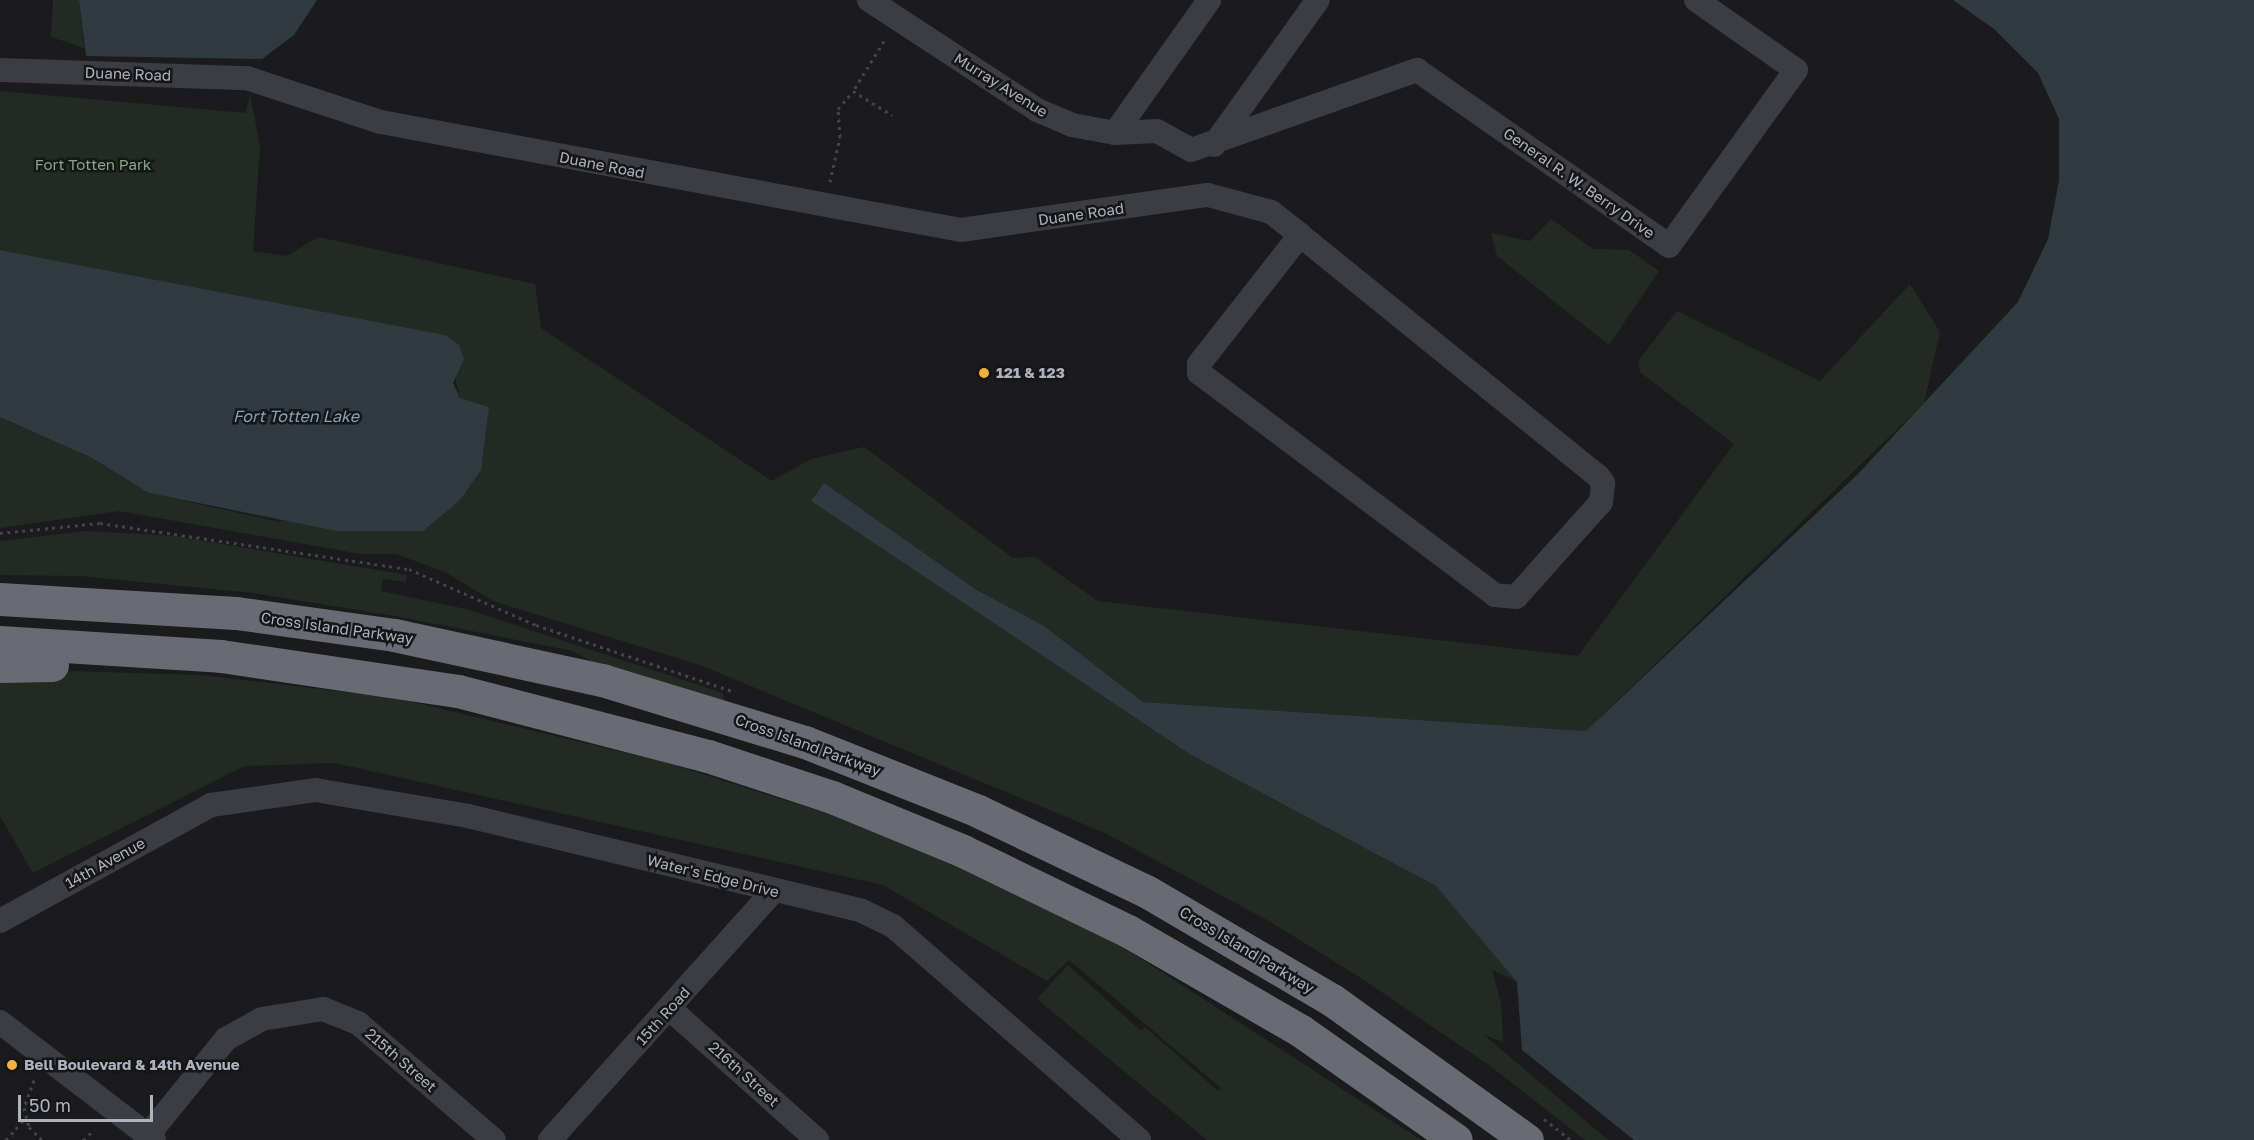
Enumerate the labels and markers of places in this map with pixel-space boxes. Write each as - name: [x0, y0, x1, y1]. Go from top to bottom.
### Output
- place label: 121 & 123: [996, 364, 1065, 382]
- marker: 121 & 123: [977, 366, 991, 380]
- place label: Bell Boulevard & 14th Avenue: [24, 1056, 240, 1074]
- marker: Bell Boulevard & 14th Avenue: [5, 1058, 19, 1072]

